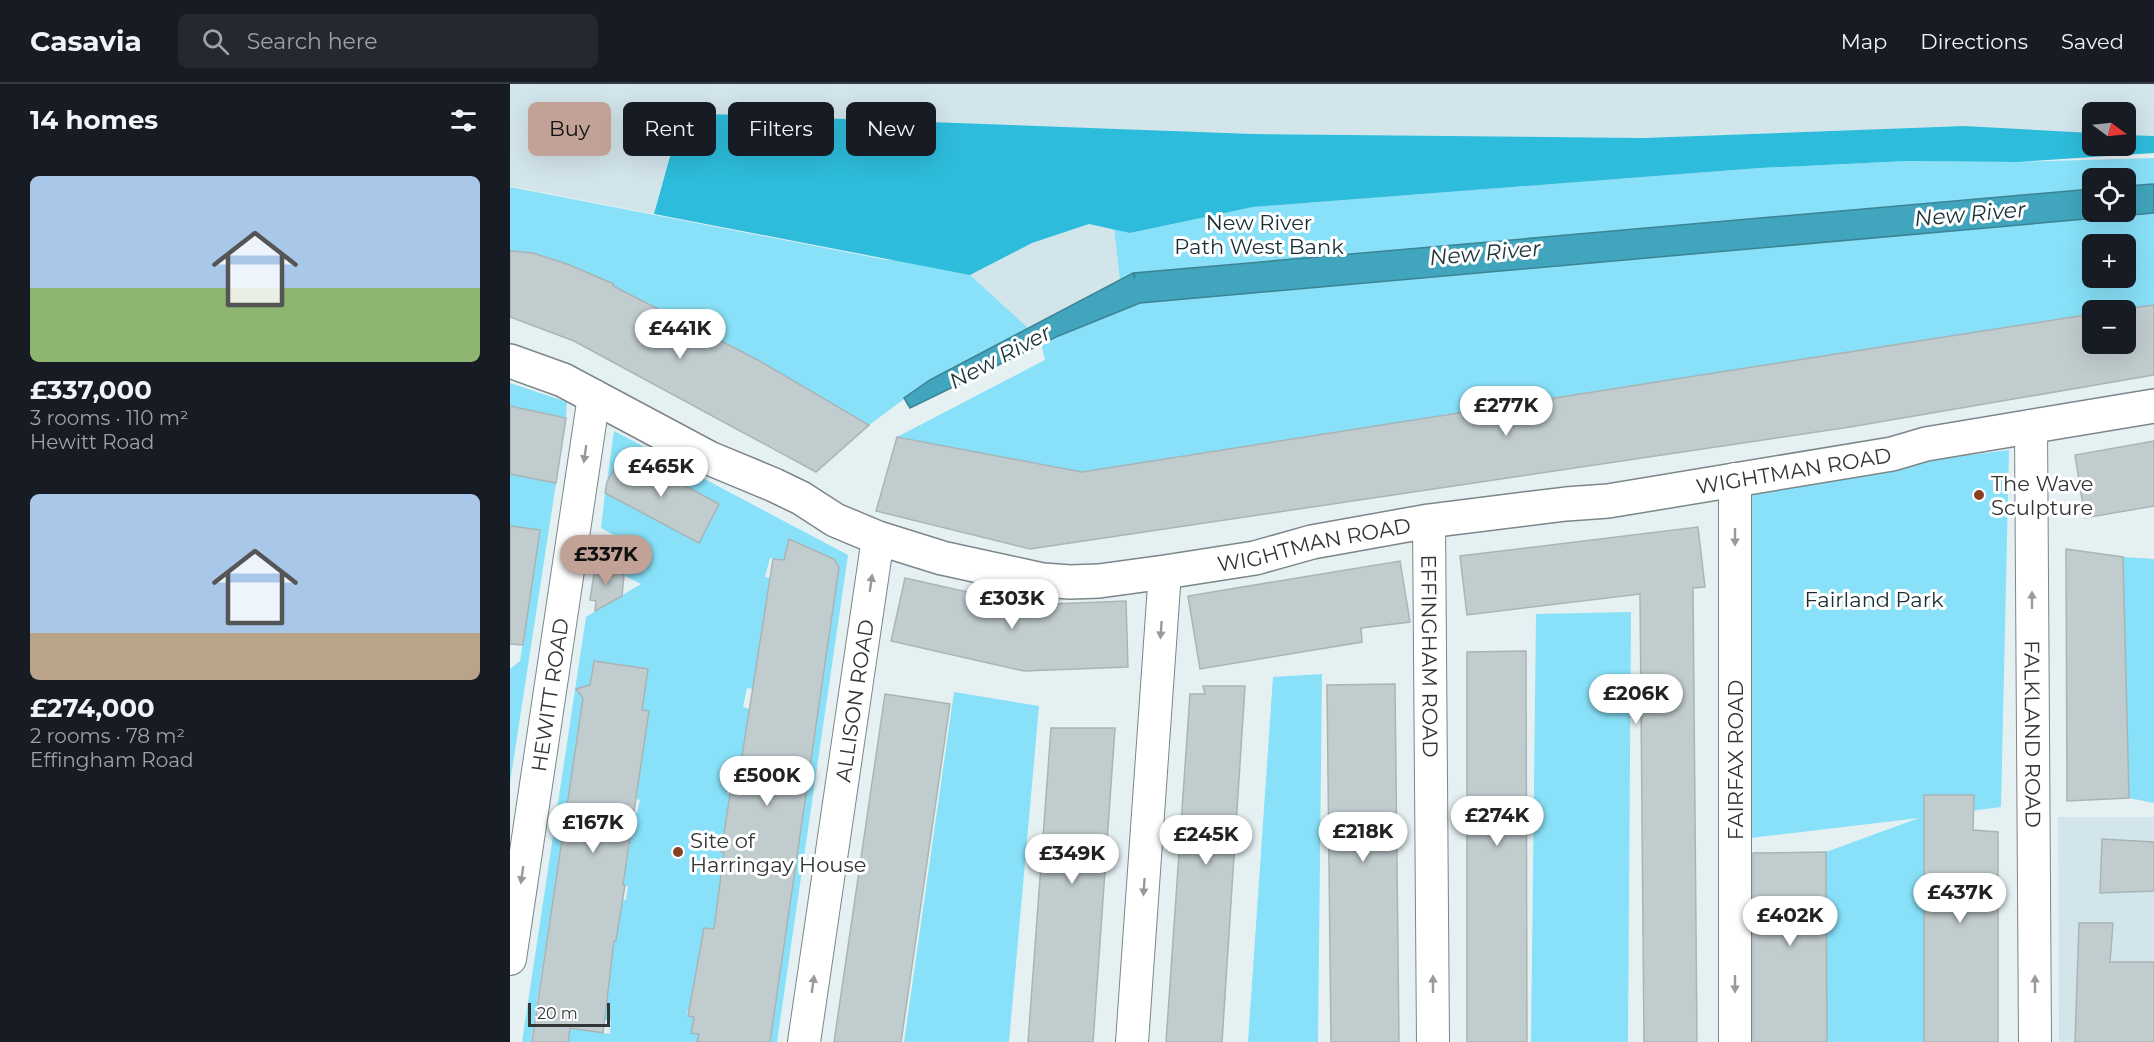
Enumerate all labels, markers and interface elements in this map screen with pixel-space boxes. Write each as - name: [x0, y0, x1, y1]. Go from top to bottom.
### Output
- search box: [178, 14, 598, 68]
- text: Casavia: [30, 24, 142, 58]
- icon: search: [199, 25, 232, 58]
- text: Search here: [247, 28, 378, 55]
- text: Map: [1841, 29, 1887, 54]
- text: Directions: [1920, 29, 2028, 54]
- text: Saved: [2061, 29, 2124, 54]
- chip: Buy: [528, 102, 611, 156]
- chip: Rent: [623, 102, 716, 156]
- chip: Filters: [728, 102, 834, 156]
- chip: New: [846, 102, 936, 156]
- north arrow: [2082, 102, 2136, 156]
- map controls: [2082, 102, 2136, 354]
- text: 14 homes: [30, 104, 158, 136]
- icon: filters: [447, 104, 480, 137]
- button: locate: [2082, 168, 2136, 222]
- water label: New River: [1913, 196, 2028, 232]
- park label: New River Path West Bank: [1174, 210, 1344, 259]
- icon: home: [201, 215, 309, 323]
- button: +: [2082, 234, 2136, 288]
- water label: New River: [1428, 235, 1543, 271]
- button: −: [2082, 300, 2136, 354]
- pin: £441K: [638, 309, 722, 360]
- text: £441K: [649, 316, 711, 340]
- water label: New River: [944, 318, 1057, 395]
- text: £337,000: [30, 374, 152, 406]
- pin: £277K: [1464, 386, 1548, 437]
- text: £277K: [1474, 393, 1538, 417]
- text: 3 rooms · 110 m²: [30, 406, 189, 430]
- text: Hewitt Road: [30, 430, 154, 454]
- street label: WIGHTMAN ROAD: [1694, 442, 1893, 499]
- one-way arrow: [581, 444, 590, 463]
- pin: £465K: [619, 447, 703, 498]
- text: £465K: [628, 454, 694, 478]
- place label: The Wave Sculpture: [1991, 471, 2094, 520]
- marker: The Wave Sculpture: [1972, 488, 1986, 502]
- street label: WIGHTMAN ROAD: [1215, 512, 1413, 576]
- one-way arrow: [1730, 528, 1740, 547]
- icon: home: [201, 533, 309, 641]
- pin: £337K: [564, 535, 648, 586]
- text: £337K: [574, 542, 638, 566]
- street label: EFFINGHAM ROAD: [1417, 554, 1443, 758]
- one-way arrow: [866, 574, 875, 593]
- pin: £303K: [970, 579, 1054, 630]
- text: £303K: [979, 586, 1045, 610]
- park label: Fairland Park: [1804, 587, 1944, 612]
- one-way arrow: [2027, 590, 2037, 609]
- street label: HEWITT ROAD: [526, 616, 573, 774]
- street label: ALLISON ROAD: [830, 618, 878, 784]
- one-way arrow: [1156, 621, 1166, 640]
- street label: FALKLAND ROAD: [2020, 640, 2046, 828]
- pin: £206K: [1594, 674, 1678, 725]
- street label: FAIRFAX ROAD: [1723, 680, 1748, 840]
- text: £206K: [1603, 681, 1669, 705]
- text: £274,000: [30, 692, 155, 724]
- text: 2 rooms · 78 m²: [30, 724, 185, 748]
- text: Effingham Road: [30, 748, 194, 772]
- pin: £500K: [725, 756, 809, 807]
- text: £500K: [734, 763, 800, 787]
- pin: £274K: [1455, 796, 1539, 847]
- pin: £167K: [551, 803, 635, 854]
- text: £274K: [1465, 803, 1529, 827]
- text: £167K: [562, 810, 624, 834]
- pin: £218K: [1321, 812, 1405, 863]
- pin: £245K: [1164, 815, 1248, 866]
- text: £218K: [1333, 819, 1393, 843]
- text: £245K: [1173, 822, 1239, 846]
- place label: Site of Harringay House: [690, 828, 866, 877]
- pin: £349K: [1030, 834, 1114, 885]
- text: £349K: [1039, 841, 1105, 865]
- marker: Site of Harringay House: [671, 845, 685, 859]
- one-way arrow: [518, 866, 527, 885]
- pin: £437K: [1918, 873, 2002, 924]
- one-way arrow: [1139, 878, 1148, 897]
- text: £437K: [1927, 880, 1993, 904]
- pin: £402K: [1748, 896, 1832, 947]
- text: £402K: [1757, 903, 1823, 927]
- one-way arrow: [808, 974, 817, 993]
- one-way arrow: [1428, 974, 1438, 993]
- one-way arrow: [2030, 974, 2040, 993]
- one-way arrow: [1730, 975, 1740, 994]
- scale bar: [528, 1000, 610, 1028]
- text: 20 m: [537, 1004, 578, 1023]

